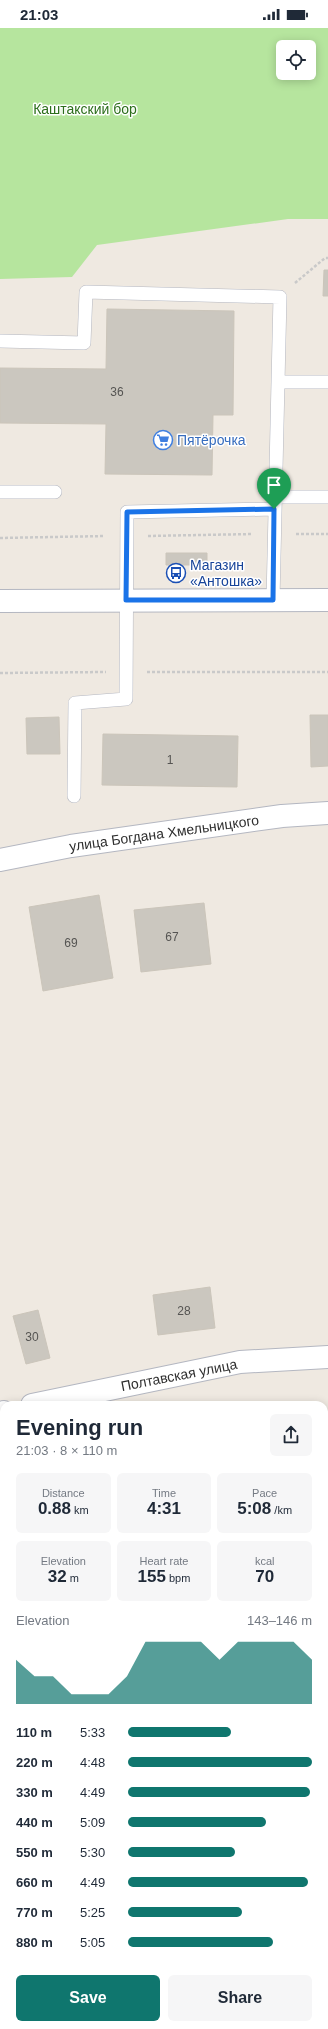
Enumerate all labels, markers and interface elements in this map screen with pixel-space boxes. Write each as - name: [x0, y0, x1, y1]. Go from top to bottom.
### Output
- text: 21:03: [20, 6, 58, 23]
- map controls: [276, 40, 316, 80]
- button: locate: [276, 40, 316, 80]
- park label: Каштакский бор: [33, 101, 137, 117]
- house number: 36: [110, 385, 124, 399]
- supermarket icon: Пятёрочка: [152, 429, 174, 451]
- place label: Пятёрочка: [177, 432, 246, 448]
- pin: [257, 468, 291, 509]
- icon: arrive: [263, 474, 285, 496]
- place label: Магазин «Антошка»: [190, 557, 262, 589]
- bus stop icon: Магазин «Антошка»: [165, 562, 187, 584]
- house number: 1: [167, 753, 174, 767]
- street label: улица Богдана Хмельницкого: [68, 812, 260, 854]
- house number: 67: [165, 930, 179, 944]
- house number: 69: [64, 936, 78, 950]
- house number: 28: [177, 1304, 191, 1318]
- house number: 30: [25, 1330, 39, 1344]
- street label: Полтавская улица: [119, 1356, 239, 1394]
- button: share: [270, 1414, 312, 1456]
- text: Evening run: [16, 1415, 143, 1440]
- text: 21:03 · 8 × 110 m: [16, 1443, 117, 1458]
- text: Distance: [42, 1487, 85, 1499]
- text: Time: [152, 1487, 176, 1499]
- text: Pace: [252, 1487, 277, 1499]
- text: 0.88: [38, 1499, 71, 1518]
- text: 4:31: [147, 1499, 181, 1518]
- text: 5:08: [237, 1499, 271, 1518]
- text: km: [71, 1504, 89, 1516]
- text: /km: [271, 1504, 292, 1516]
- text: Elevation: [41, 1555, 86, 1567]
- text: Heart rate: [140, 1555, 188, 1567]
- text: kcal: [255, 1555, 274, 1567]
- text: 32: [48, 1567, 67, 1586]
- text: 155: [138, 1567, 166, 1586]
- text: 70: [255, 1567, 274, 1586]
- text: m: [67, 1572, 79, 1584]
- text: bpm: [166, 1572, 190, 1584]
- text: Elevation: [16, 1613, 69, 1628]
- text: 143–146 m: [247, 1613, 312, 1628]
- text: 110 m: [16, 1725, 52, 1740]
- text: 5:33: [80, 1725, 105, 1740]
- text: 220 m: [16, 1755, 53, 1770]
- text: 4:48: [80, 1755, 105, 1770]
- text: 330 m: [16, 1785, 53, 1800]
- text: 4:49: [80, 1785, 105, 1800]
- text: 440 m: [16, 1815, 53, 1830]
- text: 5:09: [80, 1815, 105, 1830]
- text: 550 m: [16, 1845, 53, 1860]
- text: 5:30: [80, 1845, 105, 1860]
- text: 660 m: [16, 1875, 53, 1890]
- text: 4:49: [80, 1875, 105, 1890]
- text: 770 m: [16, 1905, 53, 1920]
- text: 5:25: [80, 1905, 105, 1920]
- text: 880 m: [16, 1935, 53, 1950]
- text: 5:05: [80, 1935, 105, 1950]
- button: Save: [16, 1975, 160, 2021]
- button: Share: [168, 1975, 312, 2021]

